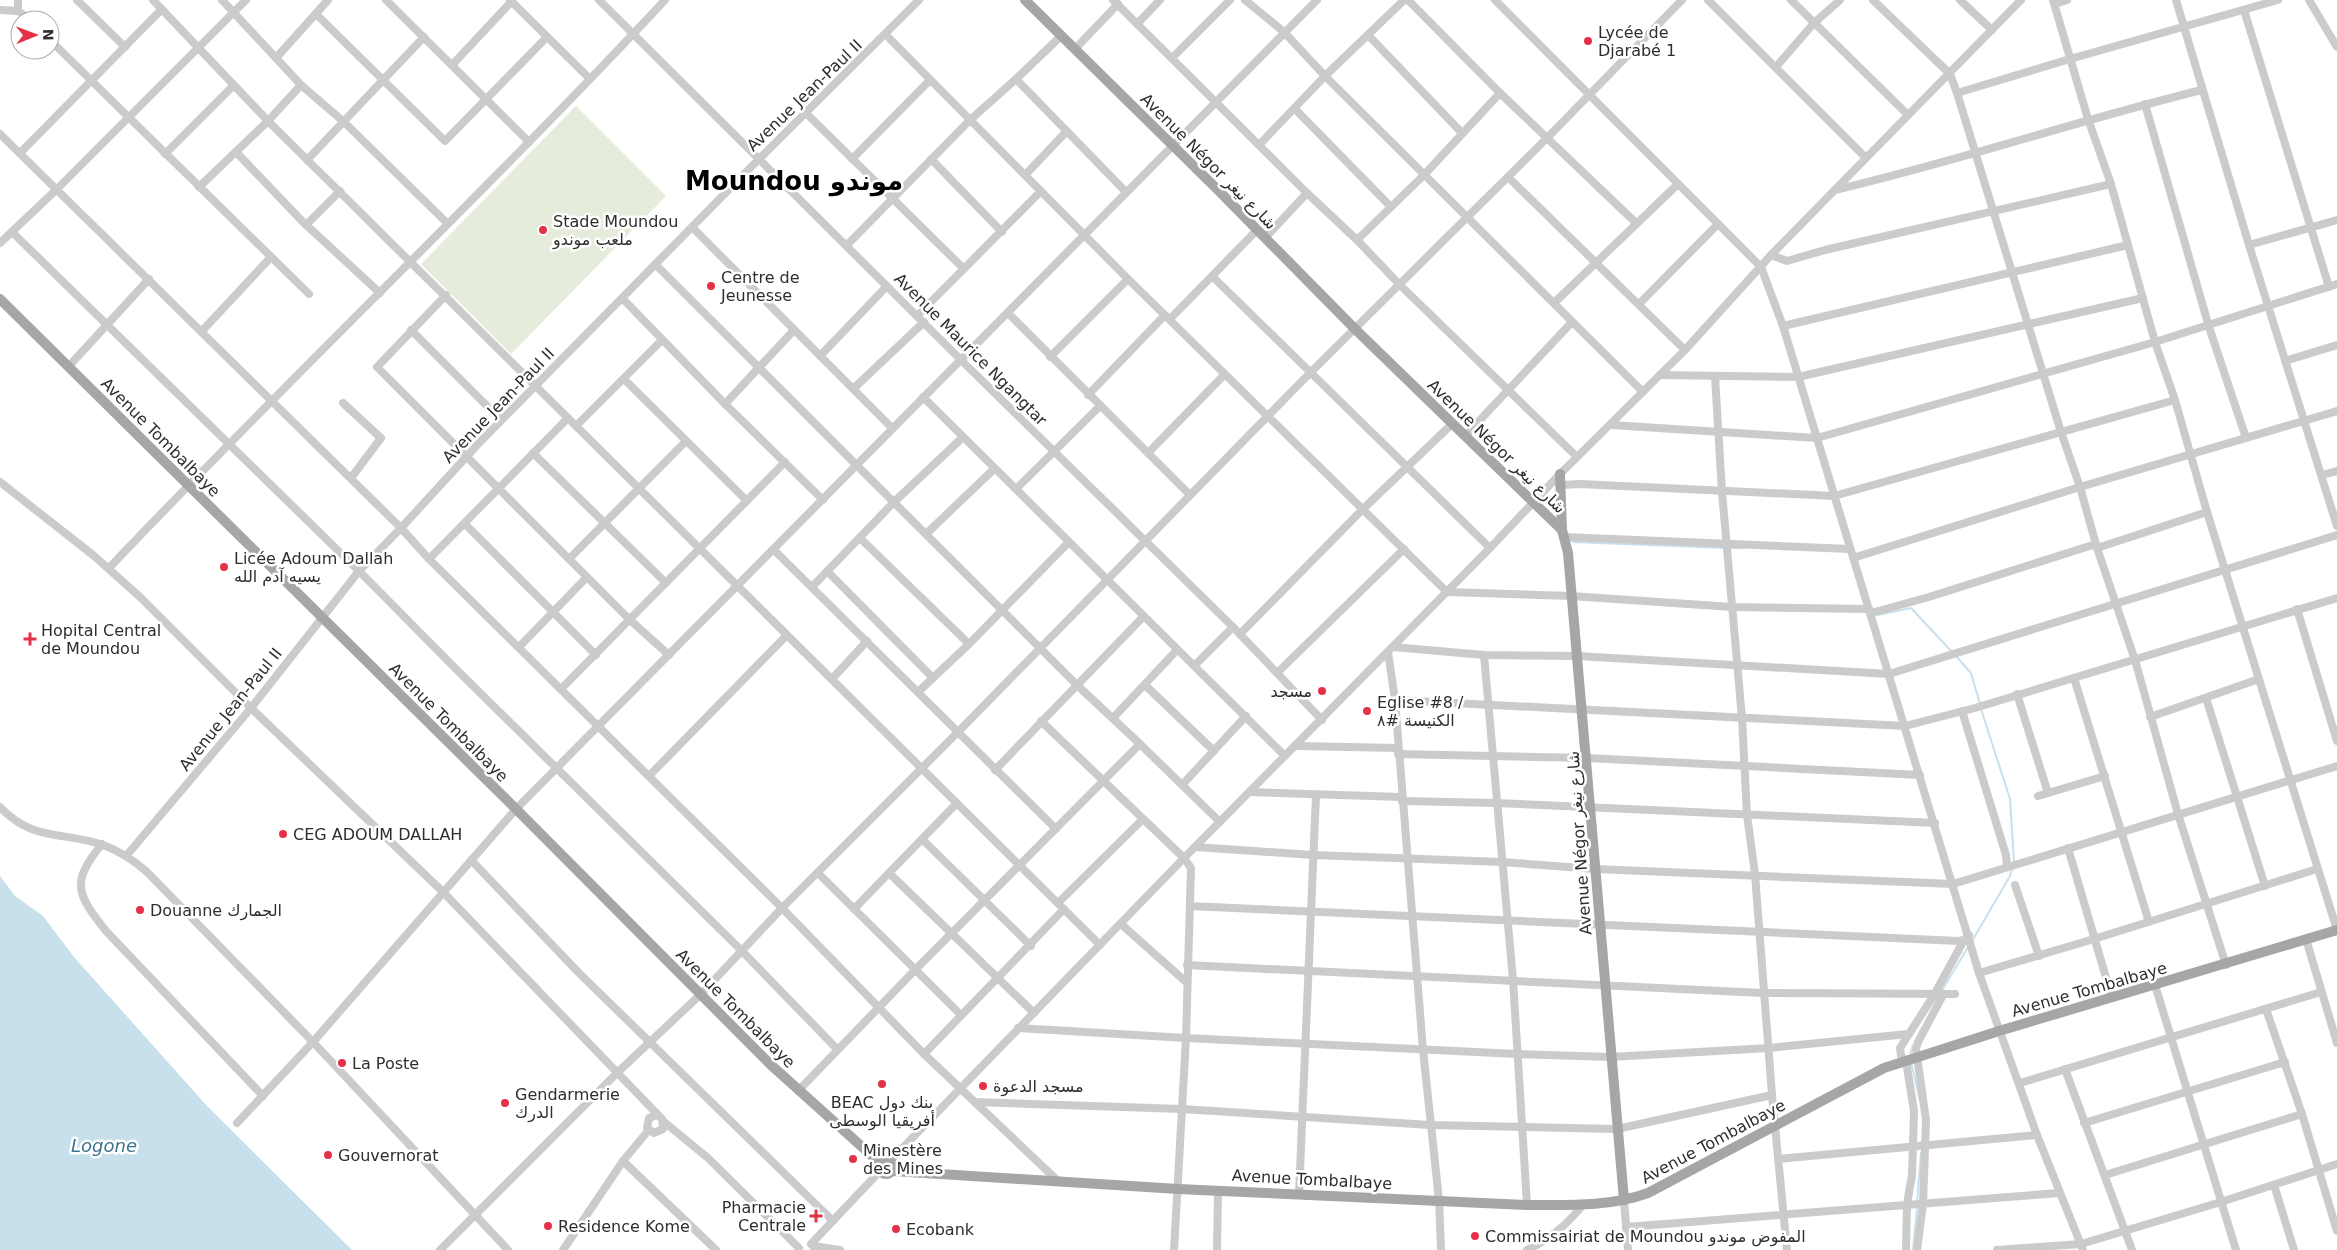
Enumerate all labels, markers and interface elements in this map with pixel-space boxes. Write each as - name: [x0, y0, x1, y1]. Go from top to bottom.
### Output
- north arrow: [10, 10, 60, 60]
- place label: Lycée de Djarabé 1: [1598, 23, 1676, 60]
- text: N: [40, 29, 56, 41]
- marker: Lycée de Djarabé 1: [1582, 35, 1594, 47]
- street label: Avenue Jean-Paul II: [743, 36, 866, 155]
- street label: Avenue Négor شارع نيغر: [1136, 89, 1281, 234]
- district label: Moundou موندو: [685, 166, 903, 197]
- place label: Stade Moundou ملعب موندو: [552, 212, 678, 250]
- marker: Stade Moundou ملعب موندو: [537, 224, 549, 236]
- place label: Centre de Jeunesse: [720, 268, 800, 305]
- street label: Avenue Maurice Ngangtar: [890, 269, 1051, 430]
- marker: Centre de Jeunesse: [705, 280, 717, 292]
- street label: Avenue Jean-Paul II: [439, 344, 558, 467]
- street label: Avenue Tombalbaye: [97, 374, 224, 501]
- street label: Avenue Négor شارع نيغر: [1423, 375, 1570, 518]
- place label: Licée Adoum Dallah يسيه آدم الله: [234, 549, 393, 586]
- marker: Licée Adoum Dallah يسيه آدم الله: [218, 561, 230, 573]
- place label: Hopital Central de Moundou: [41, 621, 161, 658]
- marker: Hopital Central de Moundou: [23, 632, 37, 646]
- street label: Avenue Jean-Paul II: [175, 644, 286, 775]
- street label: Avenue Tombalbaye: [385, 659, 512, 786]
- place label: مسجد: [1270, 682, 1312, 701]
- marker: مسجد: [1316, 685, 1328, 697]
- place label: Eglise #8 / الكنيسة #٨: [1377, 693, 1464, 730]
- marker: Eglise #8 / الكنيسة #٨: [1361, 705, 1373, 717]
- street label: Avenue Négor شارع نيغر: [1564, 750, 1596, 936]
- place label: CEG ADOUM DALLAH: [293, 825, 462, 844]
- marker: CEG ADOUM DALLAH: [277, 828, 289, 840]
- place label: Douanne الجمارك: [150, 901, 282, 921]
- marker: Douanne الجمارك: [134, 904, 146, 916]
- street label: Avenue Tombalbaye: [672, 945, 799, 1072]
- street label: Avenue Tombalbaye: [2009, 958, 2169, 1021]
- place label: La Poste: [352, 1054, 419, 1073]
- marker: La Poste: [336, 1057, 348, 1069]
- place label: مسجد الدعوة: [993, 1077, 1084, 1097]
- marker: BEAC بنك دول أفريقيا الوسطى: [876, 1078, 888, 1090]
- marker: مسجد الدعوة: [977, 1080, 989, 1092]
- place label: Gendarmerie الدرك: [515, 1085, 620, 1123]
- place label: BEAC بنك دول أفريقيا الوسطى: [829, 1093, 935, 1131]
- street label: Avenue Tombalbaye: [1638, 1095, 1789, 1188]
- marker: Gendarmerie الدرك: [499, 1097, 511, 1109]
- water label: Logone: [71, 1135, 137, 1156]
- place label: Minestère des Mines: [863, 1141, 943, 1178]
- place label: Gouvernorat: [338, 1146, 439, 1165]
- marker: Gouvernorat: [322, 1149, 334, 1161]
- marker: Minestère des Mines: [847, 1153, 859, 1165]
- street label: Avenue Tombalbaye: [1231, 1166, 1393, 1193]
- place label: Pharmacie Centrale: [722, 1198, 806, 1235]
- marker: Pharmacie Centrale: [810, 1210, 822, 1222]
- place label: Residence Kome: [558, 1217, 690, 1236]
- marker: Residence Kome: [542, 1220, 554, 1232]
- place label: Ecobank: [906, 1220, 975, 1239]
- marker: Ecobank: [890, 1223, 902, 1235]
- place label: Commissairiat de Moundou المفوض موندو: [1485, 1227, 1806, 1247]
- marker: Commissairiat de Moundou المفوض موندو: [1469, 1230, 1481, 1242]

